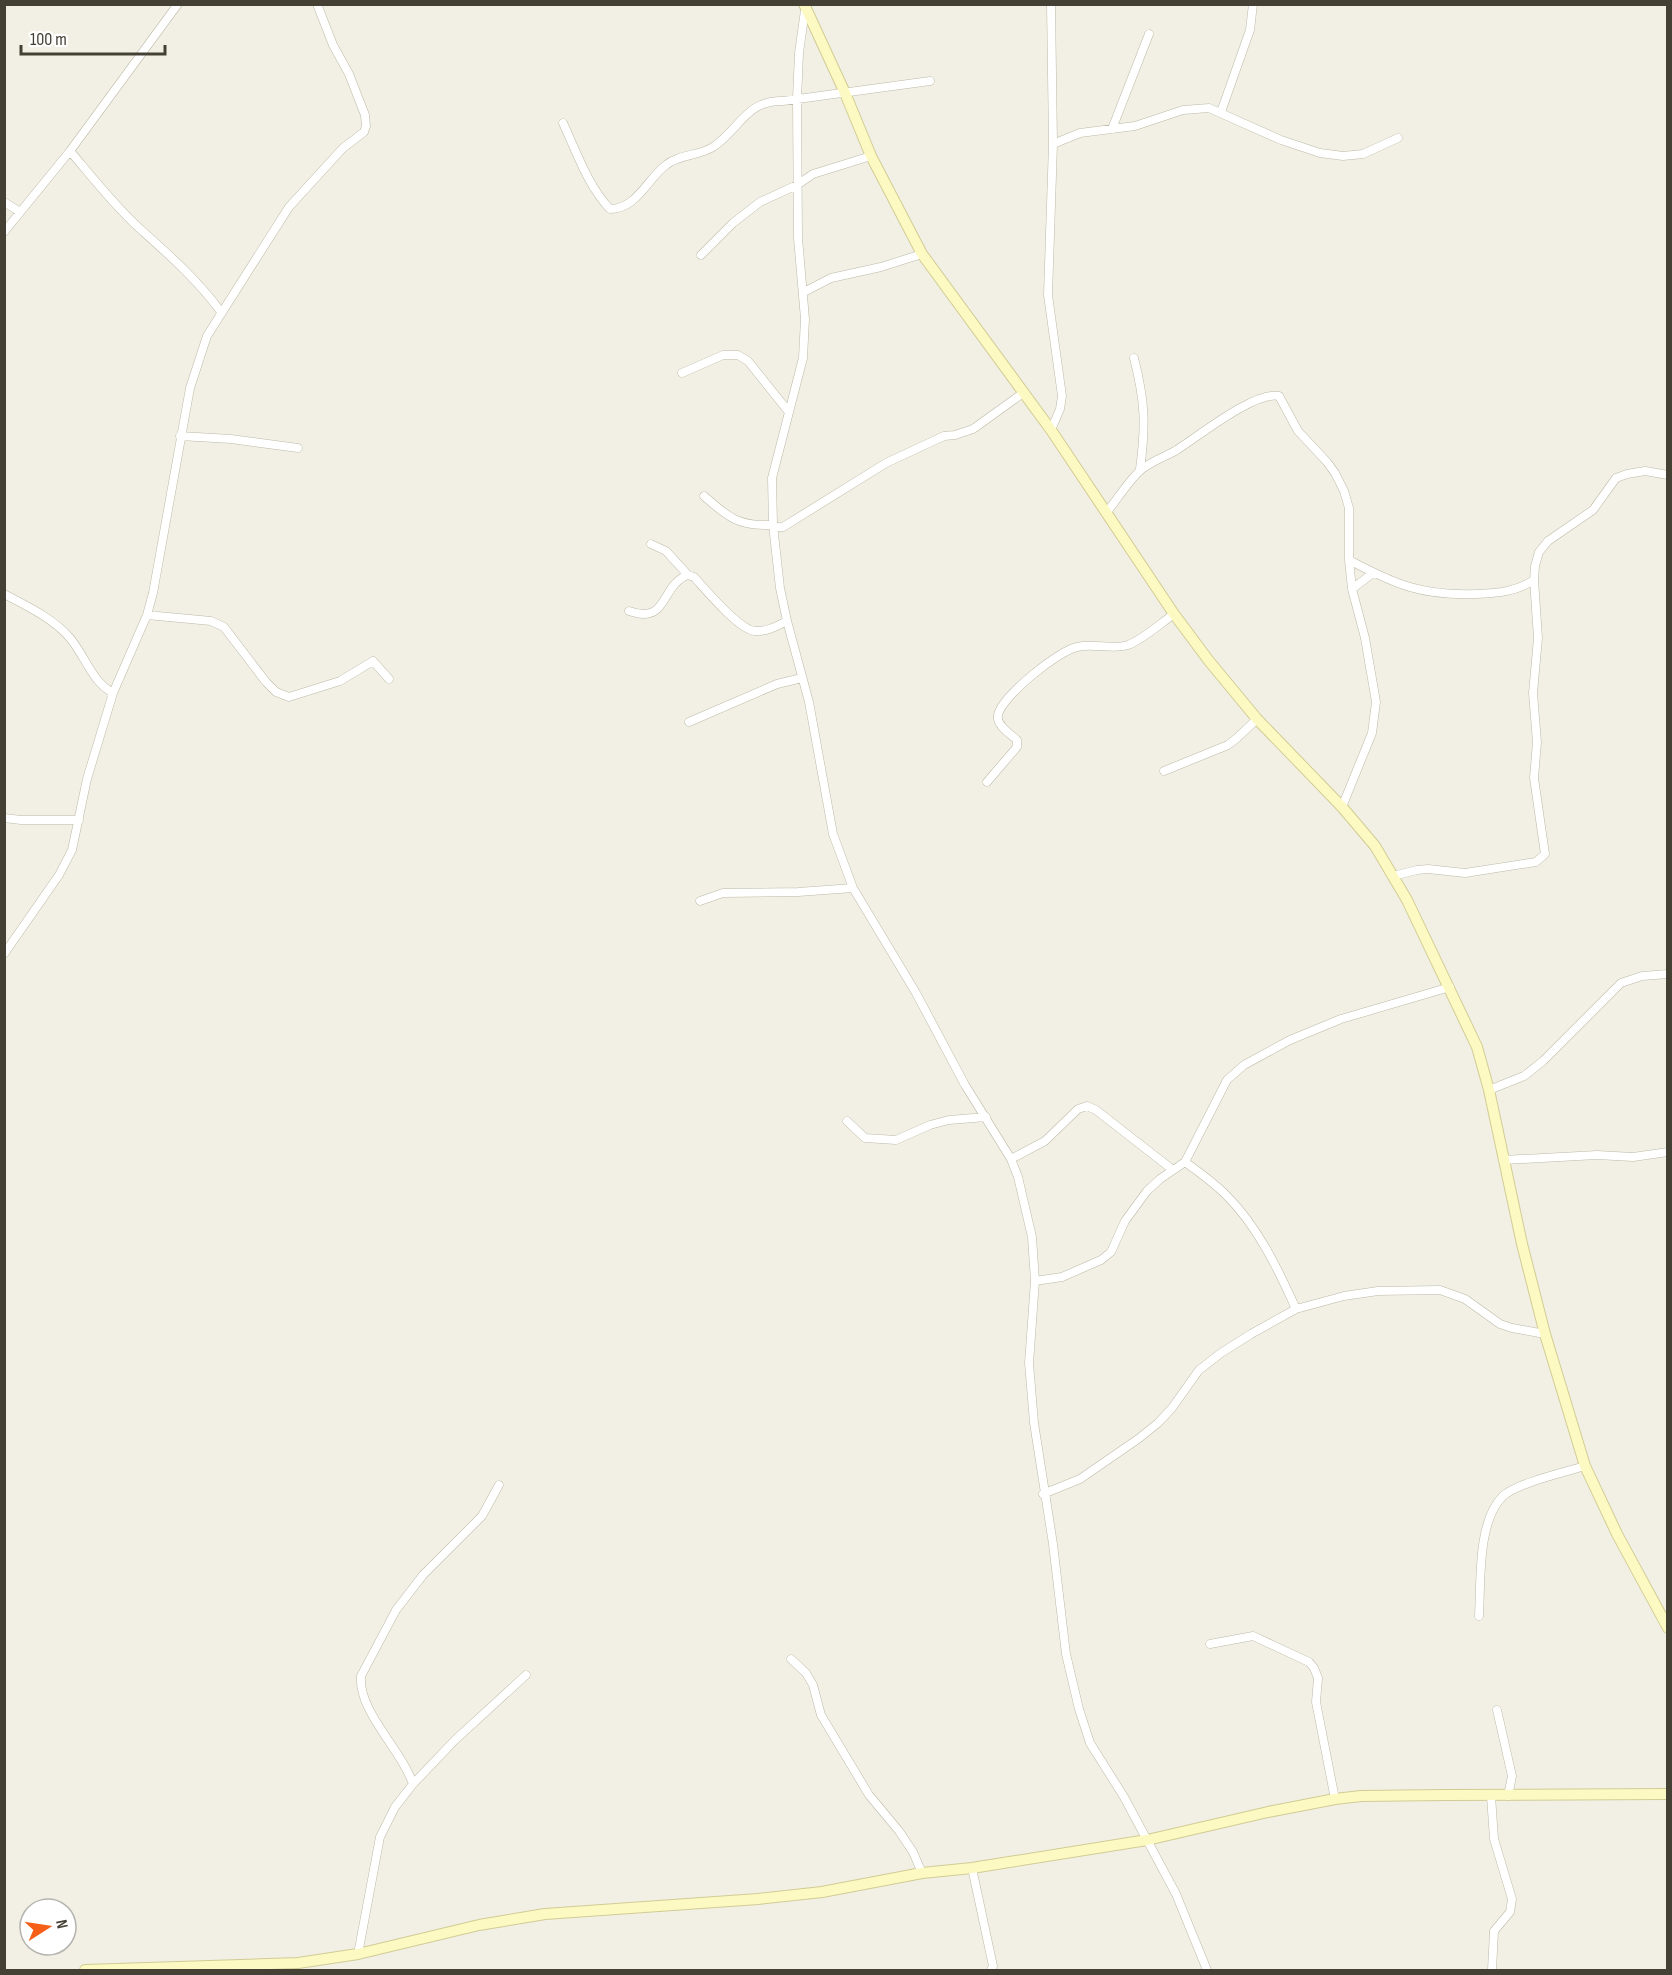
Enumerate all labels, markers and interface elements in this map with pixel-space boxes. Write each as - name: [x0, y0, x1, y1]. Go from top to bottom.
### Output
- scale bar: [21, 18, 165, 56]
- text: 100 m: [30, 29, 67, 50]
- north arrow: [18, 1897, 78, 1957]
- text: N: [51, 1918, 71, 1930]

